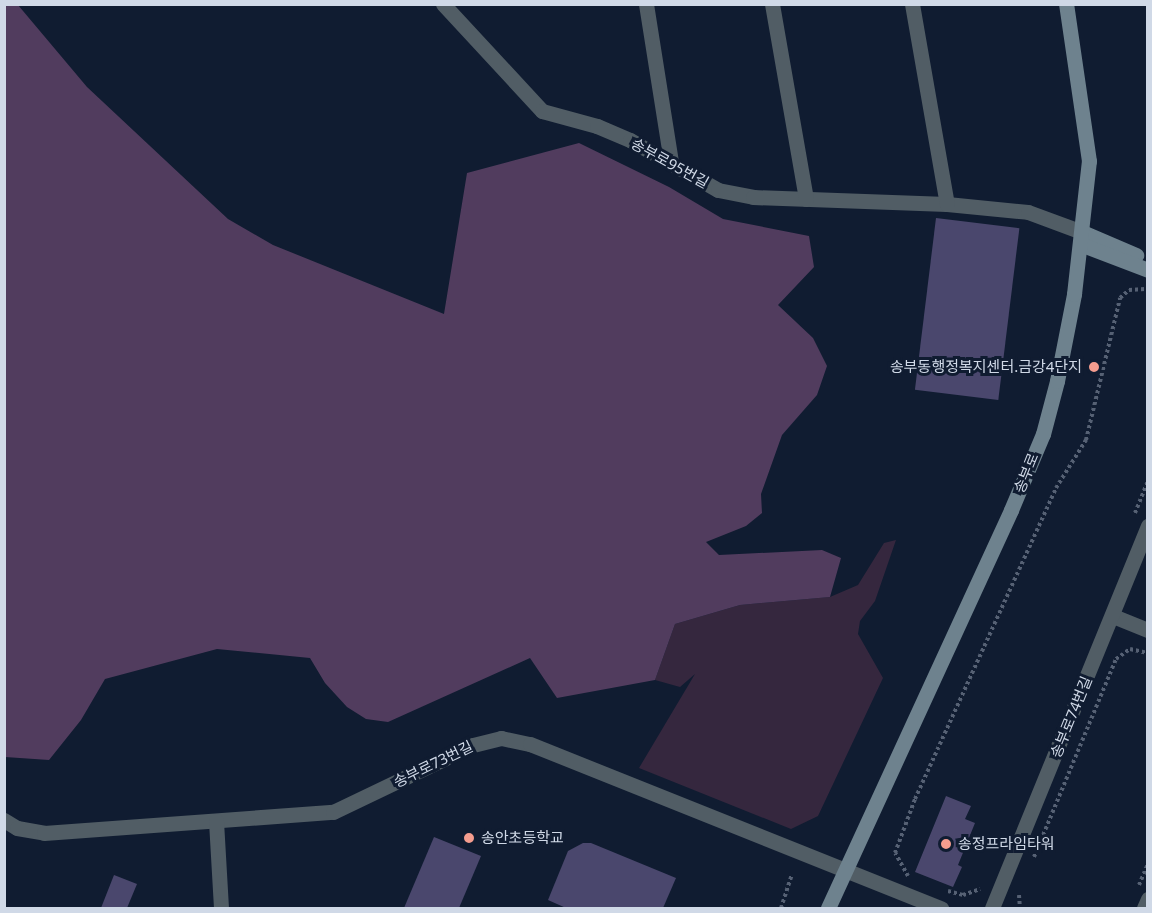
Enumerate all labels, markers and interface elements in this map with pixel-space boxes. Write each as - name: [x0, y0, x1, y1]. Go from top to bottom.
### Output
- street label: 송부로95번길: [628, 134, 712, 192]
- place label: 송부동행정복지센터.금강4단지: [890, 358, 1082, 376]
- marker: 송부동행정복지센터.금강4단지: [1087, 360, 1101, 374]
- street label: 송부로: [1010, 450, 1042, 496]
- street label: 송부로74번길: [1047, 674, 1095, 760]
- street label: 송부로73번길: [390, 737, 476, 791]
- place label: 송안초등학교: [481, 829, 564, 847]
- marker: 송안초등학교: [462, 831, 476, 845]
- place label: 송정프라임타워: [958, 835, 1055, 853]
- marker: 송정프라임타워: [939, 837, 953, 851]

